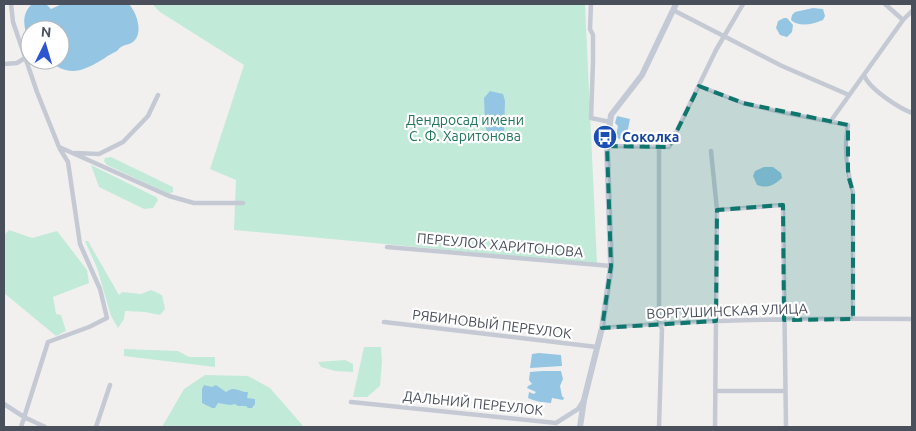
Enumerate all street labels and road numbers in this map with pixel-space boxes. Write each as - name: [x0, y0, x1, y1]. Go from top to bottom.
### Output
- street label: ПЕРЕУЛОК ХАРИТОНОВА: [416, 230, 584, 260]
- street label: ВОРГУШИНСКАЯ УЛИЦА: [646, 300, 808, 322]
- street label: РЯБИНОВЫЙ ПЕРЕУЛОК: [411, 305, 573, 342]
- street label: ДАЛЬНИЙ ПЕРЕУЛОК: [402, 387, 544, 418]

